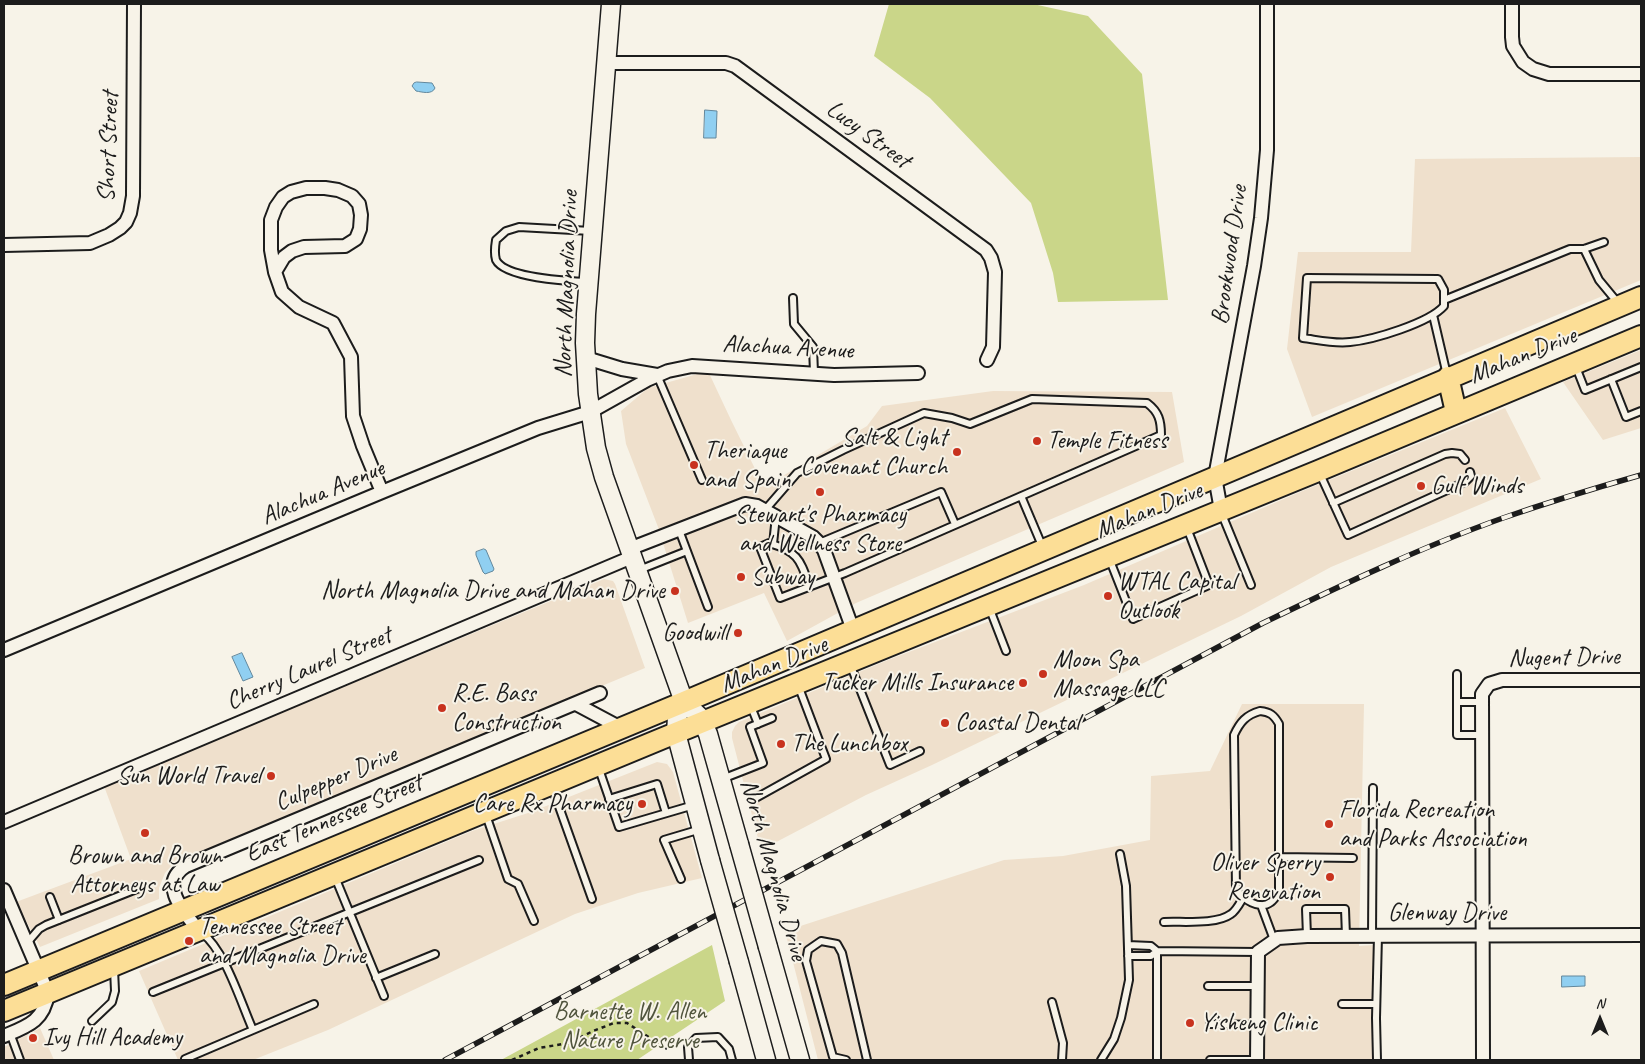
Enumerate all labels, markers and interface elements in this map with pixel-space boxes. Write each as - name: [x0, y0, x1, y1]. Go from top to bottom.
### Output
- street label: Short Street: [92, 91, 126, 203]
- street label: Lucy Street: [820, 94, 916, 176]
- street label: Brookwood Drive: [1205, 184, 1255, 326]
- street label: North Magnolia Drive: [549, 190, 585, 378]
- street label: Mahan Drive: [1465, 321, 1581, 391]
- street label: Alachua Avenue: [722, 330, 854, 366]
- place label: Salt & Light Covenant Church: [800, 423, 947, 482]
- place label: Temple Fitness: [1047, 426, 1167, 456]
- marker: Temple Fitness: [1031, 435, 1043, 447]
- place label: Theriaque and Spain: [704, 436, 790, 495]
- marker: Salt & Light Covenant Church: [951, 446, 963, 458]
- street label: Alachua Avenue: [257, 454, 389, 532]
- marker: Theriaque and Spain: [688, 459, 700, 471]
- place label: Gulf Winds: [1431, 471, 1523, 501]
- street label: Mahan Drive: [1091, 476, 1207, 546]
- marker: Gulf Winds: [1415, 480, 1427, 492]
- marker: Stewart's Pharmacy and Wellness Store: [814, 486, 826, 498]
- place label: Stewart's Pharmacy and Wellness Store: [734, 500, 906, 559]
- place label: Subway: [751, 562, 814, 592]
- place label: WTAL Capital Outlook: [1118, 567, 1236, 626]
- marker: Subway: [735, 571, 747, 583]
- place label: North Magnolia Drive and Mahan Drive: [321, 576, 665, 606]
- marker: North Magnolia Drive and Mahan Drive: [669, 585, 681, 597]
- marker: WTAL Capital Outlook: [1102, 590, 1114, 602]
- place label: Goodwill: [662, 618, 728, 648]
- street label: Cherry Laurel Street: [222, 621, 396, 717]
- marker: Goodwill: [732, 627, 744, 639]
- street label: Mahan Drive: [716, 630, 832, 700]
- street label: Nugent Drive: [1508, 642, 1620, 674]
- place label: Moon Spa Massage LLC: [1053, 645, 1164, 704]
- place label: Tucker Mills Insurance: [821, 668, 1013, 698]
- marker: Moon Spa Massage LLC: [1037, 668, 1049, 680]
- marker: Tucker Mills Insurance: [1017, 677, 1029, 689]
- place label: R.E. Bass Construction: [452, 679, 561, 738]
- marker: R.E. Bass Construction: [436, 702, 448, 714]
- place label: Coastal Dental: [955, 708, 1080, 738]
- marker: Coastal Dental: [939, 717, 951, 729]
- place label: The Lunchbox: [791, 729, 907, 759]
- marker: The Lunchbox: [775, 738, 787, 750]
- street label: Culpepper Drive: [270, 740, 402, 818]
- place label: Sun World Travel: [117, 761, 261, 791]
- street label: East Tennessee Street: [241, 768, 427, 870]
- marker: Sun World Travel: [265, 770, 277, 782]
- street label: North Magnolia Drive: [733, 776, 813, 964]
- place label: Care Rx Pharmacy: [473, 789, 632, 819]
- place label: Florida Recreation and Parks Association: [1339, 795, 1527, 854]
- marker: Care Rx Pharmacy: [636, 798, 648, 810]
- marker: Florida Recreation and Parks Association: [1323, 818, 1335, 830]
- marker: Brown and Brown Attorneys at Law: [139, 827, 151, 839]
- place label: Brown and Brown Attorneys at Law: [68, 841, 222, 900]
- place label: Oliver Sperry Renovation: [1211, 848, 1320, 907]
- marker: Oliver Sperry Renovation: [1324, 871, 1336, 883]
- street label: Glenway Drive: [1388, 898, 1506, 928]
- place label: Tennessee Street and Magnolia Drive: [199, 912, 366, 971]
- marker: Tennessee Street and Magnolia Drive: [183, 935, 195, 947]
- north arrow: [1575, 994, 1625, 1044]
- text: N: [1596, 995, 1604, 1012]
- park label: Barnette W. Allen Nature Preserve: [554, 997, 706, 1056]
- place label: Yisheng Clinic: [1200, 1008, 1318, 1038]
- marker: Yisheng Clinic: [1184, 1017, 1196, 1029]
- place label: Ivy Hill Academy: [43, 1023, 182, 1053]
- marker: Ivy Hill Academy: [27, 1032, 39, 1044]

